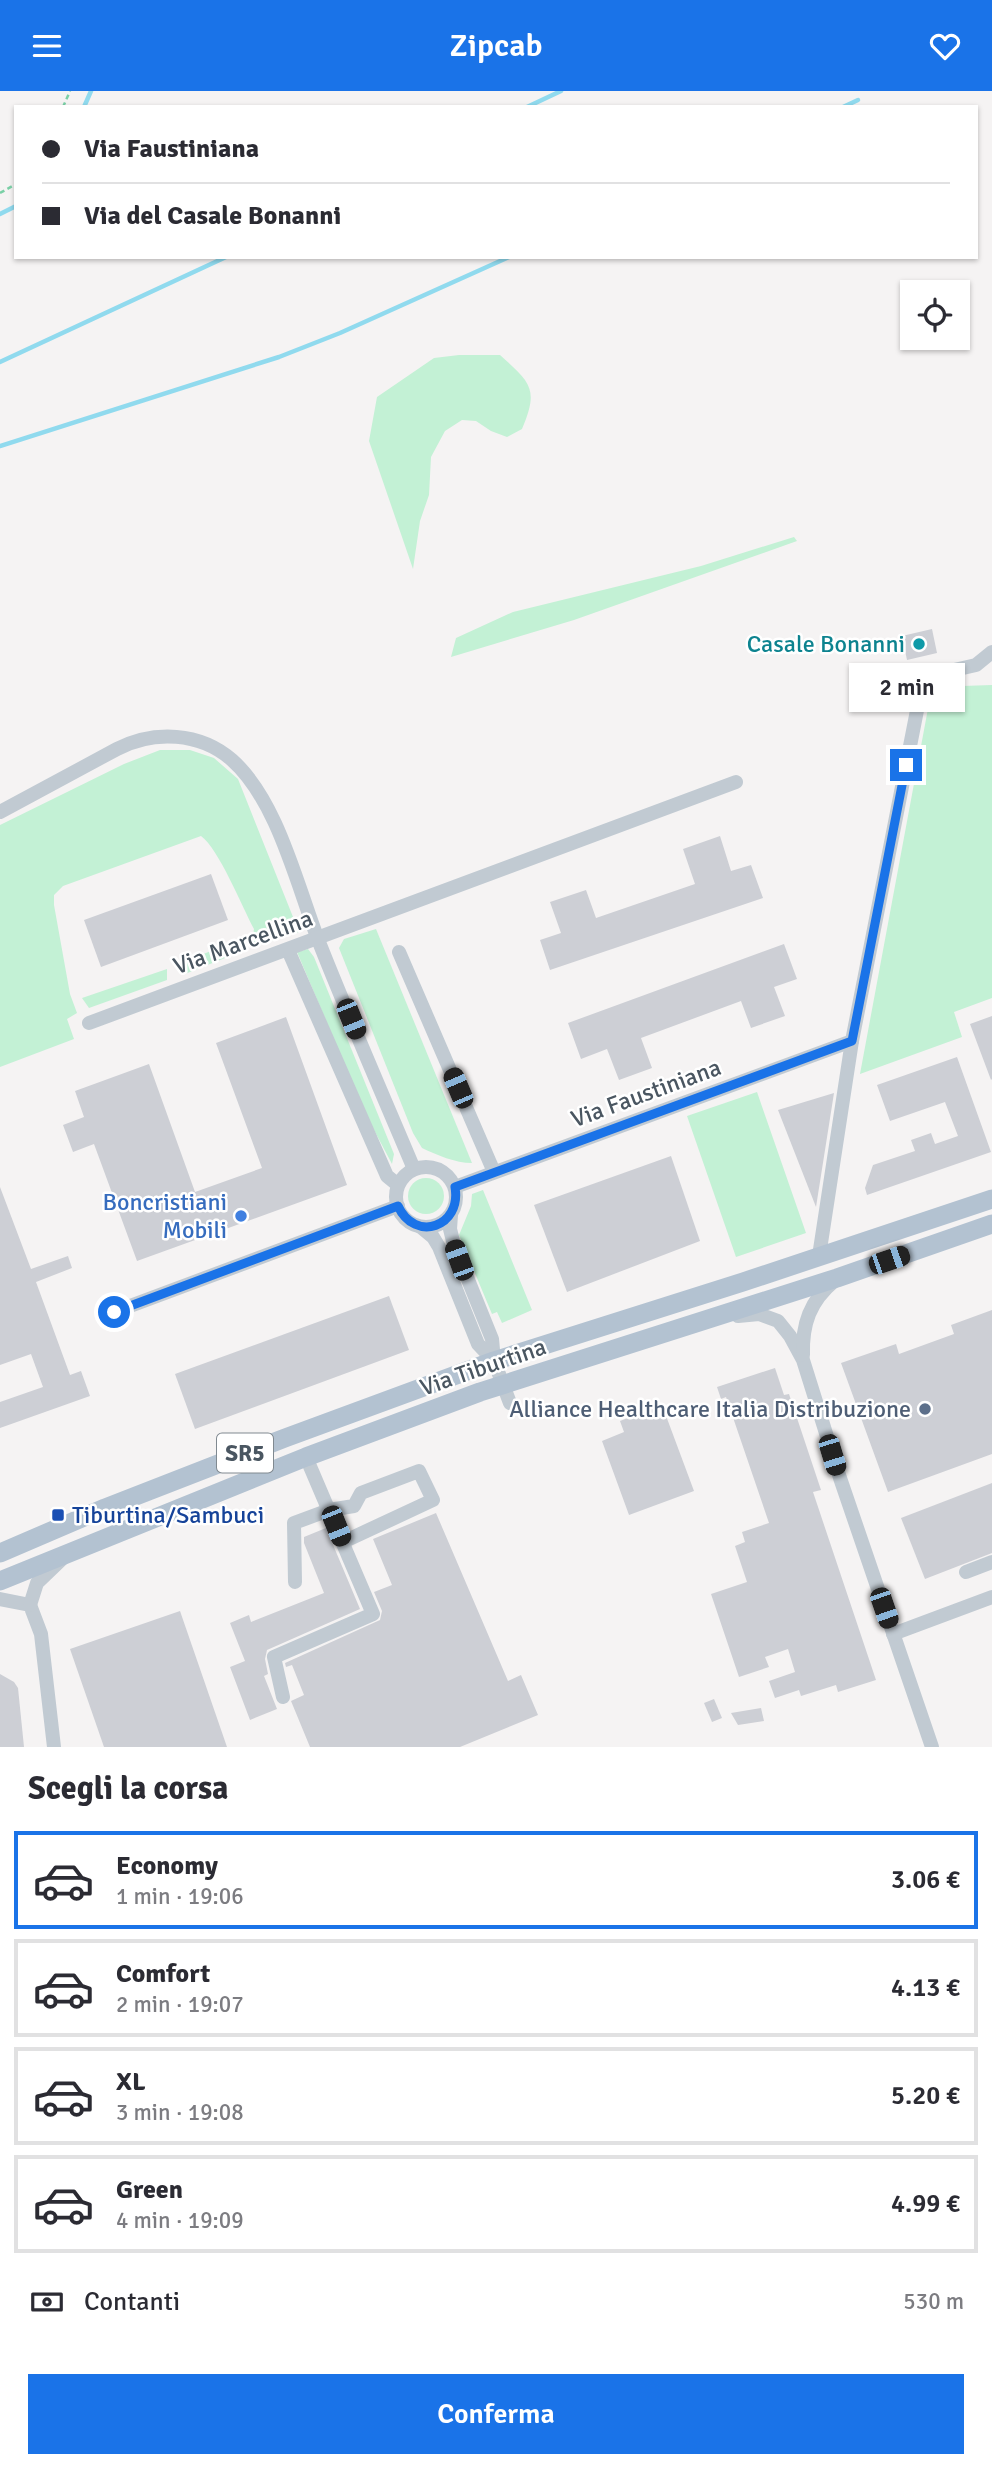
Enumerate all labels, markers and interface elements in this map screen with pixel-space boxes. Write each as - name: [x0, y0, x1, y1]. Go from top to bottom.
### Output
- text: Zipcab: [450, 26, 542, 65]
- icon: menu: [28, 27, 66, 65]
- icon: heart: [926, 27, 964, 65]
- text: Via Faustiniana: [84, 133, 259, 165]
- text: Via del Casale Bonanni: [84, 200, 341, 232]
- map controls: [900, 280, 970, 350]
- button: locate: [900, 280, 970, 350]
- place label: Casale Bonanni: [747, 629, 905, 659]
- marker: Casale Bonanni: [911, 636, 927, 652]
- callout: 2 min: [848, 663, 964, 713]
- text: 2 min: [879, 673, 935, 702]
- route end: [890, 749, 922, 781]
- street label: Via Marcellina: [169, 903, 317, 981]
- car: [334, 996, 369, 1042]
- street label: Via Faustiniana: [567, 1052, 725, 1134]
- car: [441, 1065, 476, 1111]
- place label: Boncristiani Mobili: [102, 1187, 227, 1245]
- marker: Boncristiani Mobili: [233, 1208, 249, 1224]
- car: [442, 1237, 477, 1283]
- car: [866, 1243, 913, 1277]
- route start: [98, 1296, 130, 1328]
- street label: Via Tiburtina: [416, 1331, 550, 1403]
- place label: Alliance Healthcare Italia Distribuzione: [509, 1394, 911, 1424]
- marker: Alliance Healthcare Italia Distribuzione: [917, 1401, 933, 1417]
- car: [816, 1432, 849, 1478]
- road number: SR5: [217, 1434, 273, 1473]
- place label: Tiburtina/Sambuci: [72, 1500, 264, 1530]
- car: [319, 1503, 354, 1549]
- marker: Tiburtina/Sambuci: [50, 1507, 66, 1523]
- car: [868, 1585, 901, 1631]
- text: Scegli la corsa: [28, 1769, 229, 1808]
- icon: car: [32, 1849, 95, 1912]
- text: Economy: [116, 1850, 218, 1882]
- text: 3.06 €: [891, 1864, 960, 1896]
- text: 1 min · 19:06: [116, 1882, 244, 1911]
- icon: car: [32, 1957, 95, 2020]
- text: Comfort: [116, 1958, 210, 1990]
- text: 4.13 €: [891, 1972, 960, 2004]
- text: 2 min · 19:07: [116, 1990, 244, 2019]
- icon: car: [32, 2065, 95, 2128]
- text: XL: [116, 2066, 146, 2098]
- text: 5.20 €: [891, 2080, 960, 2112]
- text: 3 min · 19:08: [116, 2098, 244, 2127]
- icon: car: [32, 2173, 95, 2236]
- text: Green: [116, 2174, 183, 2206]
- text: 4.99 €: [891, 2188, 960, 2220]
- text: 4 min · 19:09: [116, 2206, 244, 2235]
- icon: cash: [28, 2283, 66, 2321]
- text: Contanti: [84, 2286, 180, 2318]
- text: 530 m: [903, 2287, 964, 2316]
- button: Conferma: [28, 2374, 964, 2454]

